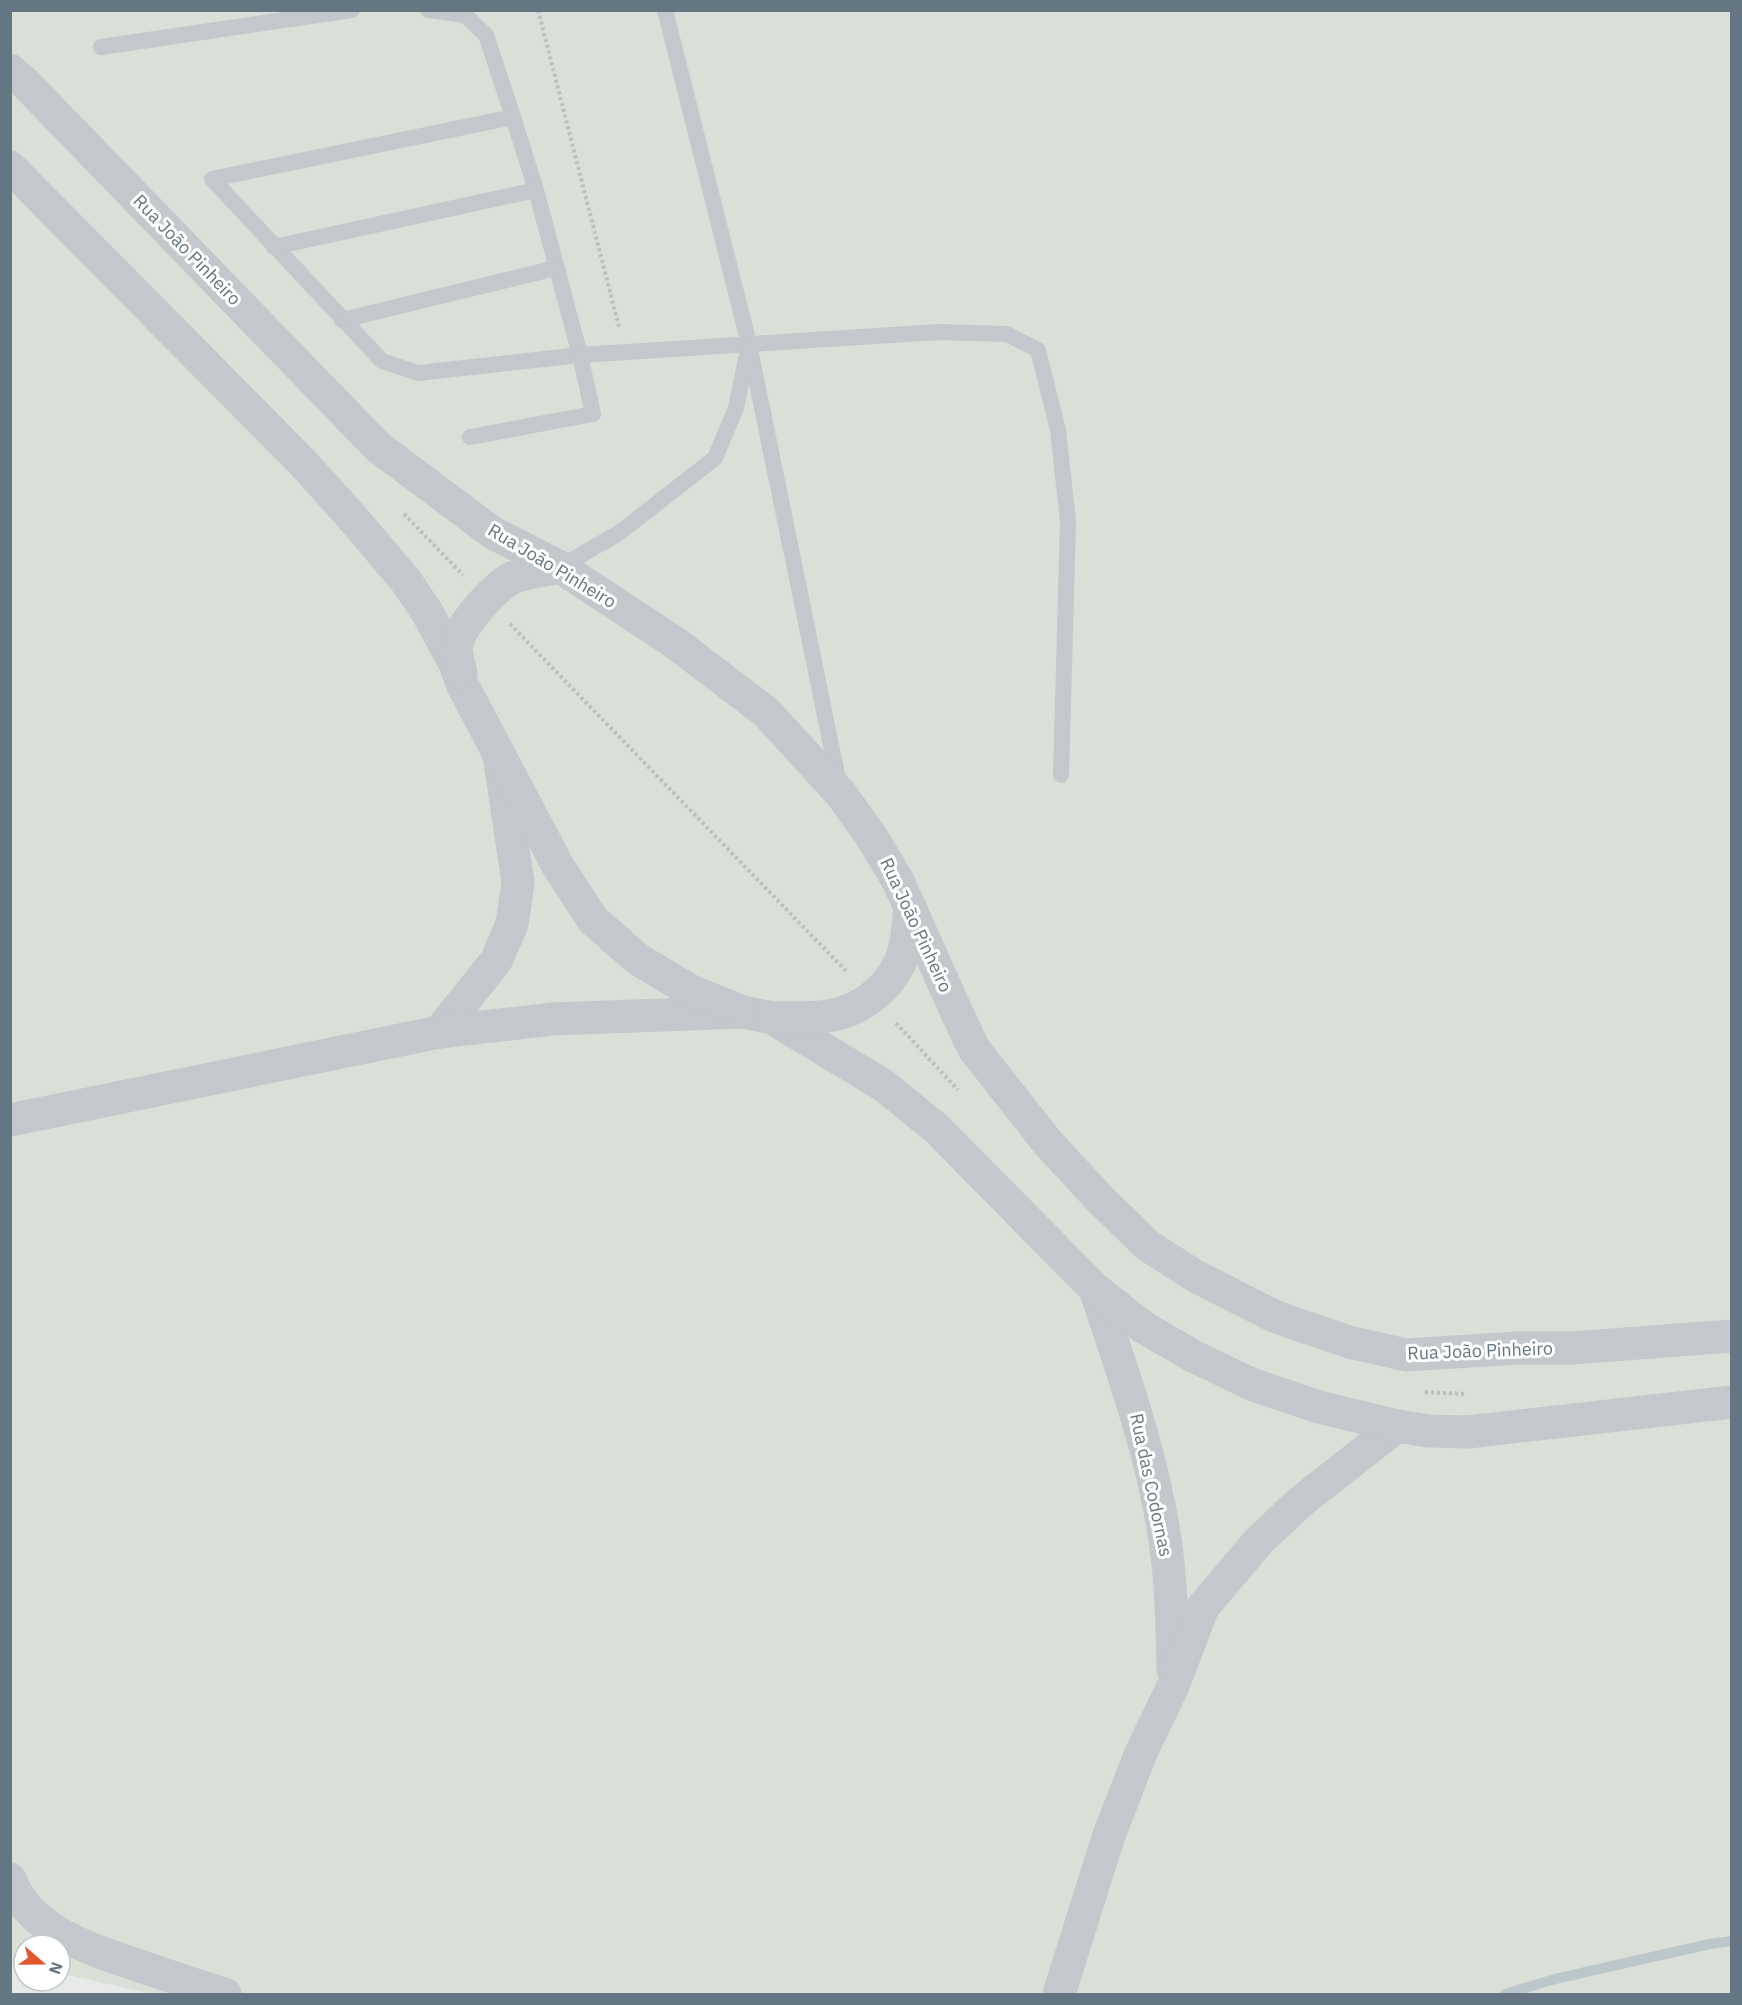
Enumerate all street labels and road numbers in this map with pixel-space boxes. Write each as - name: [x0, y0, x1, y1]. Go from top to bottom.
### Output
- street label: Rua João Pinheiro: [129, 189, 246, 310]
- street label: Rua João Pinheiro: [484, 518, 621, 613]
- street label: Rua João Pinheiro: [875, 854, 958, 996]
- street label: Rua João Pinheiro: [1407, 1336, 1553, 1365]
- street label: Rua das Codornas: [1125, 1411, 1178, 1559]

